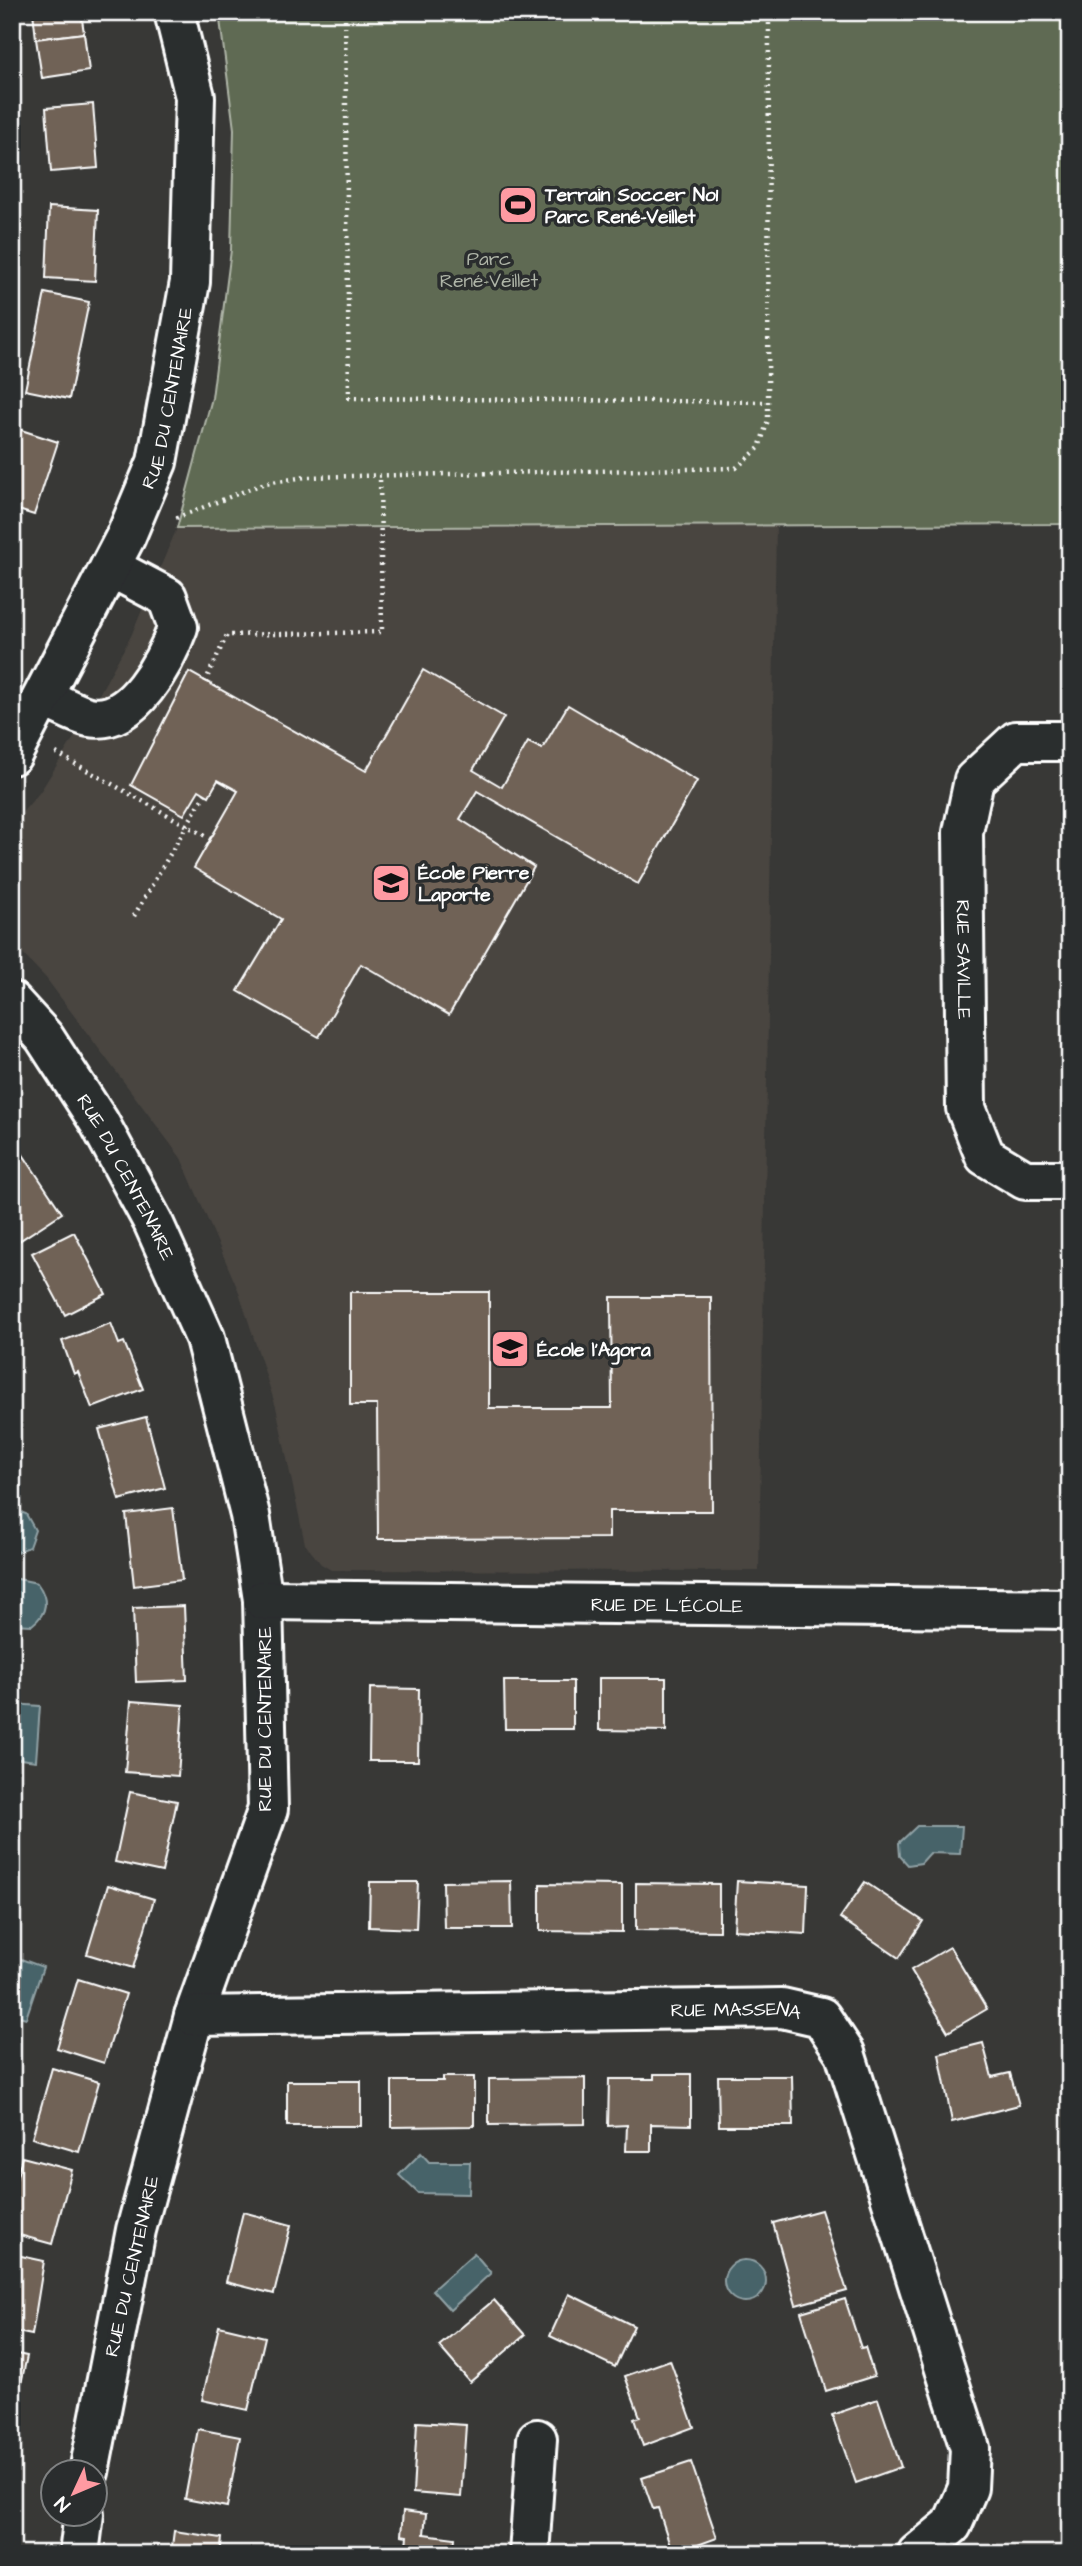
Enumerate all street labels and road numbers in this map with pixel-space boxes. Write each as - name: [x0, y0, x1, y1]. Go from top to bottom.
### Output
- street label: RUE DU CENTENAIRE: [135, 305, 200, 493]
- street label: RUE SAVILLE: [949, 899, 977, 1020]
- street label: RUE DU CENTENAIRE: [69, 1089, 180, 1265]
- street label: RUE DE L'ÉCOLE: [591, 1592, 743, 1620]
- street label: RUE DU CENTENAIRE: [252, 1626, 279, 1812]
- street label: RUE MASSENA: [670, 1995, 804, 2027]
- street label: RUE DU CENTENAIRE: [98, 2173, 166, 2360]

